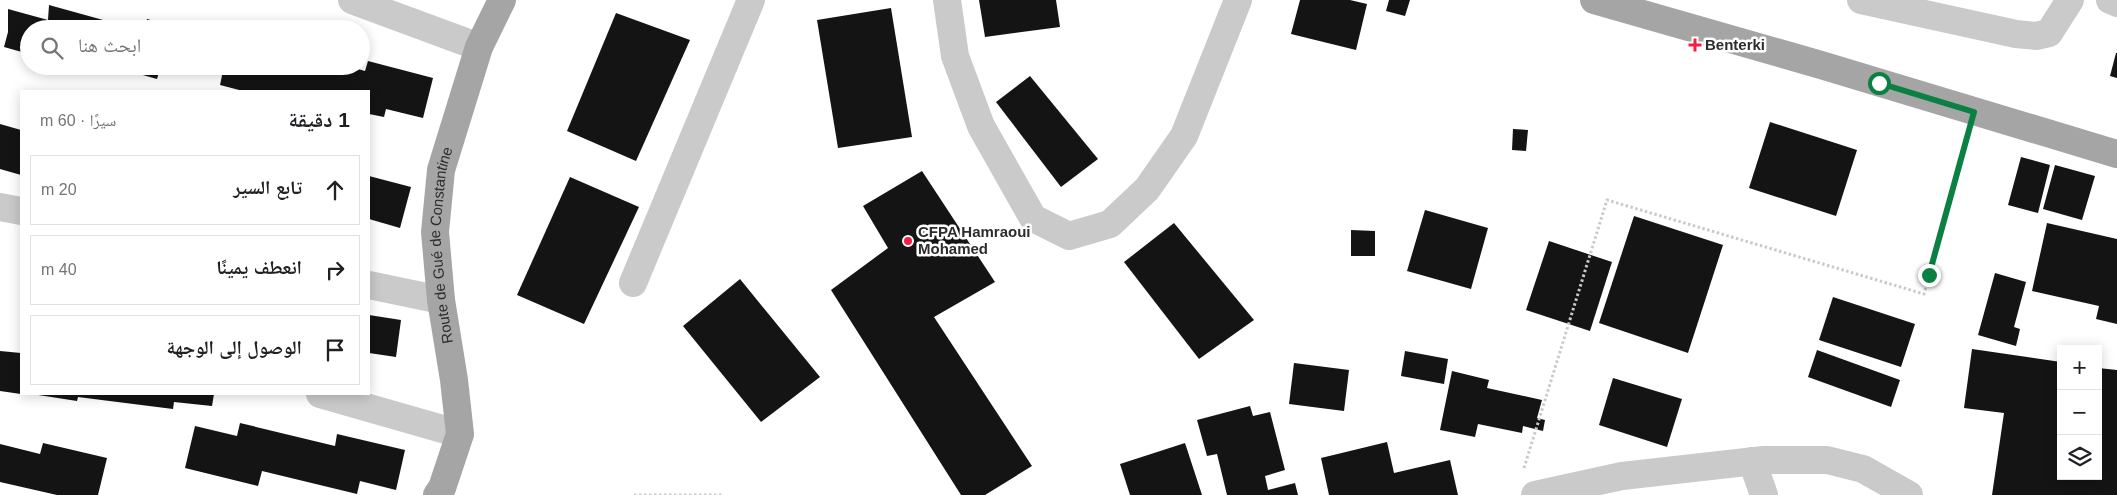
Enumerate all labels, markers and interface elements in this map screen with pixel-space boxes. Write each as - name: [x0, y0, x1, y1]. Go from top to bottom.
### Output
- search box: [20, 20, 370, 75]
- icon: search: [38, 34, 66, 62]
- text: ابحث هنا: [78, 35, 141, 56]
- place label: Benterki: [1705, 36, 1765, 53]
- marker: Benterki: [1689, 39, 1701, 51]
- route start: [1868, 72, 1891, 95]
- text: 1 دقيقة: [288, 108, 350, 131]
- text: سيرًا · 60 m: [40, 112, 116, 129]
- street label: Route de Gué de Constantine: [426, 145, 456, 345]
- icon: ahead: [321, 176, 349, 204]
- text: تابع السير: [233, 177, 302, 198]
- text: 20 m: [41, 181, 77, 198]
- place label: CFPA Hamraoui Mohamed: [918, 223, 1031, 257]
- marker: CFPA Hamraoui Mohamed: [902, 235, 914, 247]
- icon: right: [321, 256, 349, 284]
- text: انعطف يمينًا: [216, 257, 302, 278]
- text: 40 m: [41, 261, 77, 278]
- route end: [1918, 264, 1941, 287]
- icon: arrive: [321, 336, 349, 364]
- text: الوصول إلى الوجهة: [166, 337, 302, 358]
- map controls: [2057, 345, 2102, 480]
- button: +: [2057, 345, 2102, 390]
- button: −: [2057, 390, 2102, 435]
- button: layers: [2057, 435, 2102, 480]

